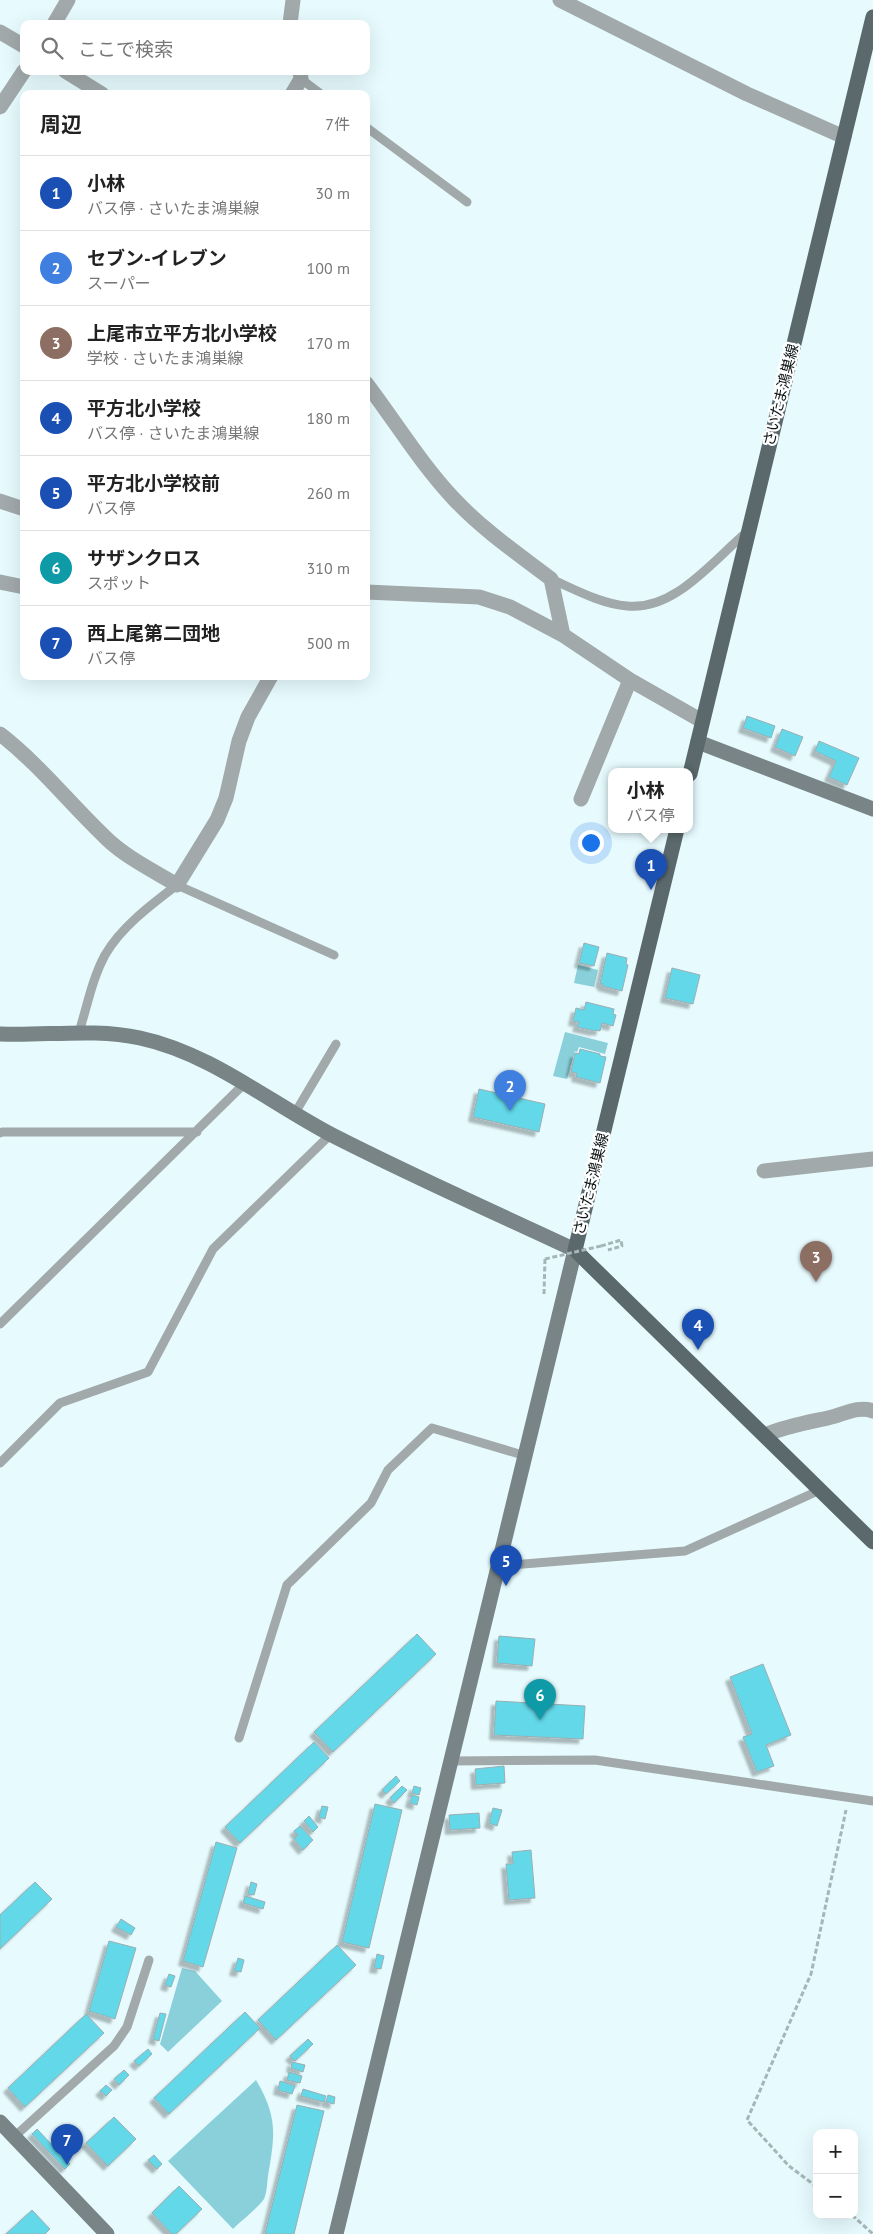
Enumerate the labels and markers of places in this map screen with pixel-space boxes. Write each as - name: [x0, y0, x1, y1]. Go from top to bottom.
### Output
- pin: 1: [635, 849, 667, 890]
- pin: 2: [494, 1070, 526, 1111]
- pin: 3: [800, 1241, 832, 1282]
- pin: 4: [682, 1309, 714, 1350]
- pin: 5: [490, 1545, 522, 1586]
- pin: 6: [524, 1679, 556, 1720]
- pin: 7: [51, 2124, 83, 2165]

